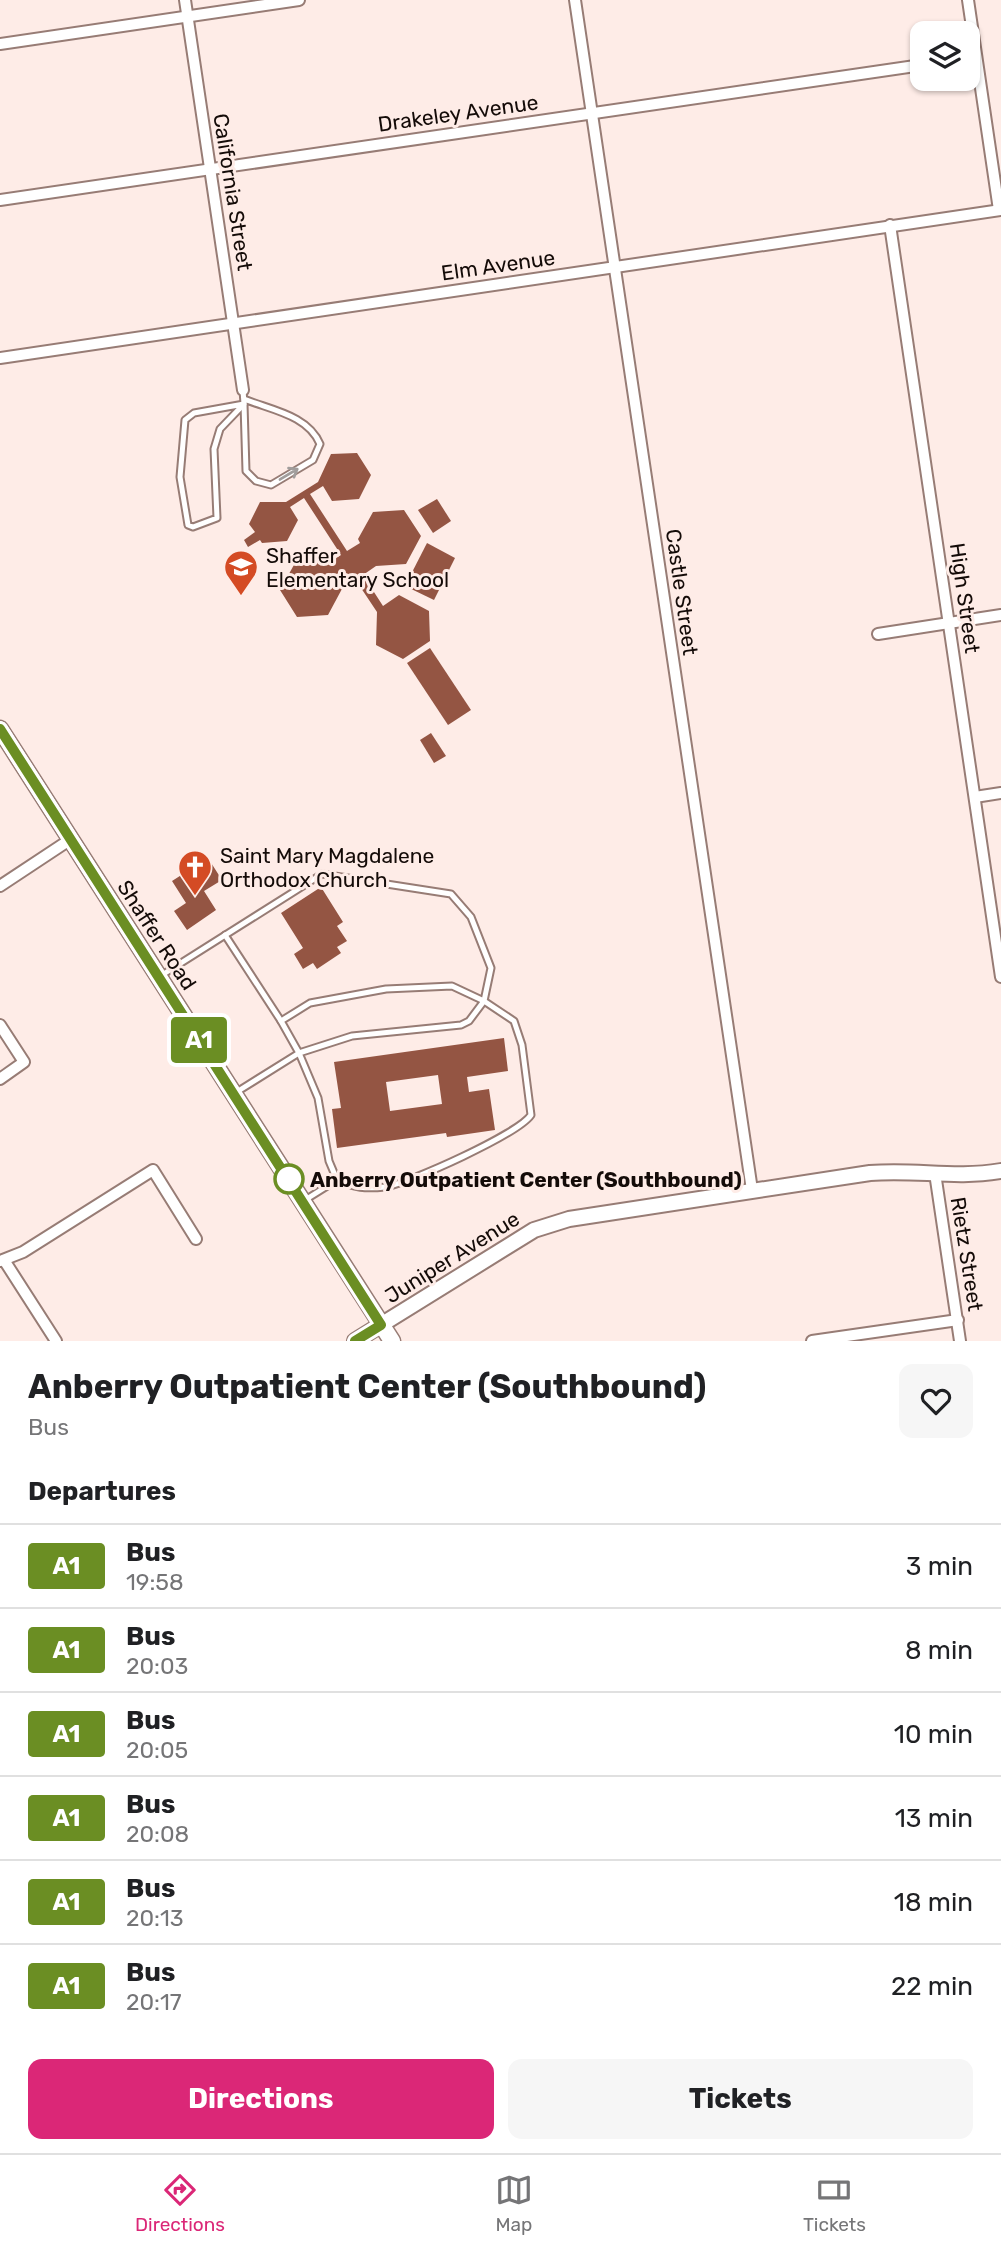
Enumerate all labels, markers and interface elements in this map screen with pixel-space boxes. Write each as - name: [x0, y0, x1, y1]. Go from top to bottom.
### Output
- map controls: [910, 21, 980, 91]
- button: layers: [910, 21, 980, 91]
- street label: Drakeley Avenue: [376, 89, 540, 137]
- street label: California Street: [208, 112, 258, 272]
- street label: Elm Avenue: [439, 245, 557, 285]
- one-way arrow: [278, 467, 298, 481]
- street label: Castle Street: [661, 527, 703, 657]
- street label: High Street: [945, 541, 985, 655]
- place label: Shaffer Elementary School: [266, 543, 449, 592]
- school or university icon: Shaffer Elementary School: [222, 548, 260, 597]
- place label: Saint Mary Magdalene Orthodox Church: [220, 843, 434, 892]
- church icon: Saint Mary Magdalene Orthodox Church: [176, 848, 214, 897]
- street label: Shaffer Road: [112, 875, 202, 995]
- line badge: A1: [168, 1017, 230, 1063]
- text: A1: [185, 1026, 213, 1054]
- marker: Anberry Outpatient Center (Southbound): [274, 1164, 304, 1194]
- place label: Anberry Outpatient Center (Southbound): [310, 1167, 742, 1192]
- street label: Rietz Street: [946, 1195, 988, 1313]
- street label: Juniper Avenue: [380, 1206, 524, 1308]
- button: heart: [899, 1364, 973, 1438]
- text: Anberry Outpatient Center (Southbound): [28, 1367, 706, 1406]
- text: Bus: [28, 1413, 69, 1441]
- text: Departures: [28, 1476, 176, 1507]
- text: Bus: [126, 1537, 175, 1568]
- text: 3 min: [906, 1551, 973, 1582]
- text: A1: [52, 1552, 81, 1580]
- text: 19:58: [126, 1568, 184, 1596]
- text: Bus: [126, 1621, 175, 1652]
- text: 8 min: [905, 1635, 973, 1666]
- text: A1: [52, 1636, 81, 1664]
- text: 20:03: [126, 1652, 188, 1680]
- text: Bus: [126, 1705, 175, 1736]
- text: 10 min: [894, 1719, 973, 1750]
- text: A1: [52, 1720, 81, 1748]
- text: 20:05: [126, 1736, 188, 1764]
- text: Bus: [126, 1789, 175, 1820]
- text: 13 min: [895, 1803, 973, 1834]
- text: A1: [52, 1804, 81, 1832]
- text: 20:08: [126, 1820, 189, 1848]
- text: Bus: [126, 1873, 175, 1904]
- text: 18 min: [894, 1887, 973, 1918]
- text: A1: [52, 1888, 81, 1916]
- text: 20:13: [126, 1904, 184, 1932]
- text: Bus: [126, 1957, 175, 1988]
- text: 22 min: [891, 1971, 973, 2002]
- text: A1: [52, 1972, 81, 2000]
- text: 20:17: [126, 1988, 182, 2016]
- button: Directions: [28, 2059, 494, 2139]
- button: Tickets: [508, 2059, 973, 2139]
- tab: Directions: [135, 2171, 225, 2236]
- tab: Map: [495, 2171, 533, 2236]
- tab: Tickets: [803, 2171, 866, 2236]

